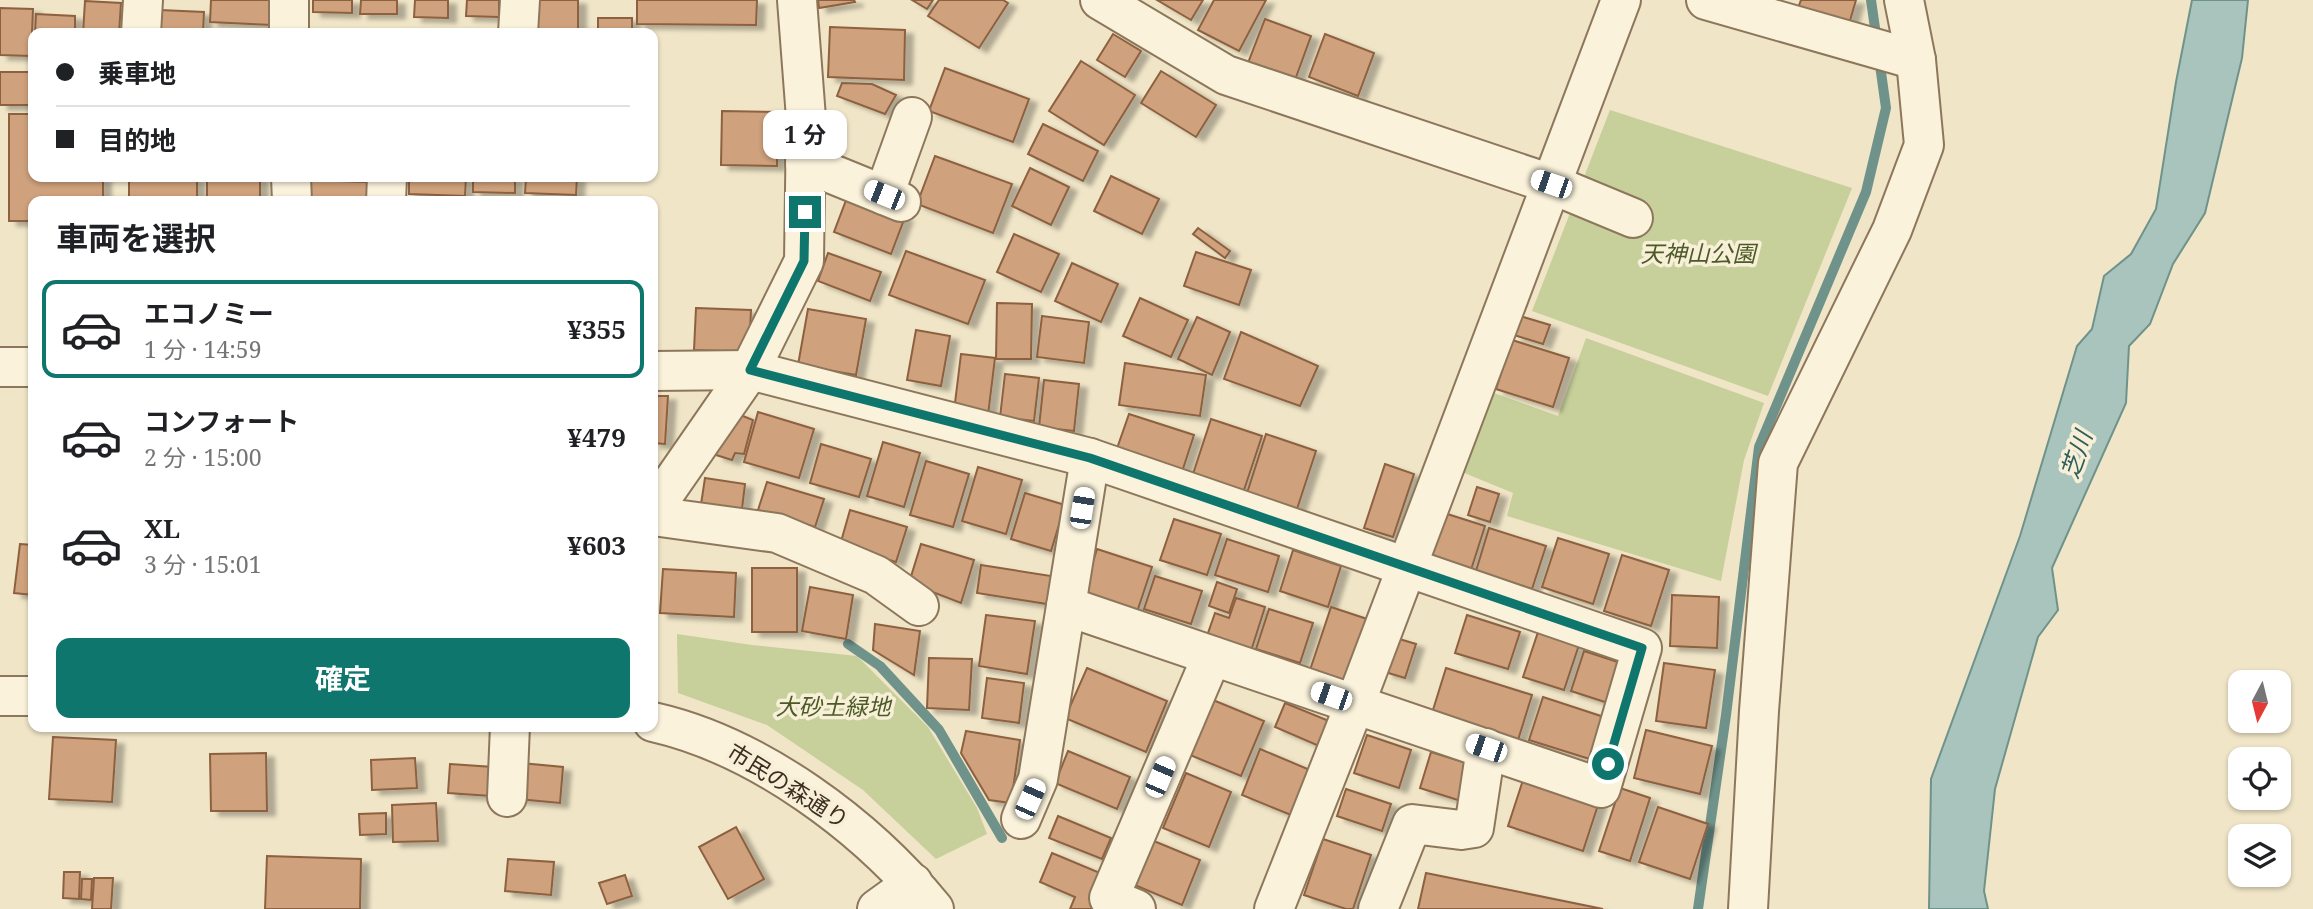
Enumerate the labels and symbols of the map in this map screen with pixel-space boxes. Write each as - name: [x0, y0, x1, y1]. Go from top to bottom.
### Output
- callout: 1 分: [763, 110, 847, 160]
- car: [1528, 167, 1575, 201]
- car: [861, 177, 908, 213]
- route end: [789, 196, 821, 228]
- park label: 天神山公園: [1641, 237, 1759, 269]
- water label: 芝川: [2052, 424, 2100, 483]
- car: [1069, 486, 1096, 530]
- north arrow: [2228, 670, 2291, 733]
- car: [1308, 679, 1355, 713]
- park label: 大砂土緑地: [776, 690, 893, 722]
- car: [1463, 731, 1510, 765]
- street label: 市民の森通り: [722, 735, 856, 835]
- route start: [1592, 748, 1624, 780]
- car: [1143, 754, 1178, 800]
- car: [1012, 776, 1049, 822]

